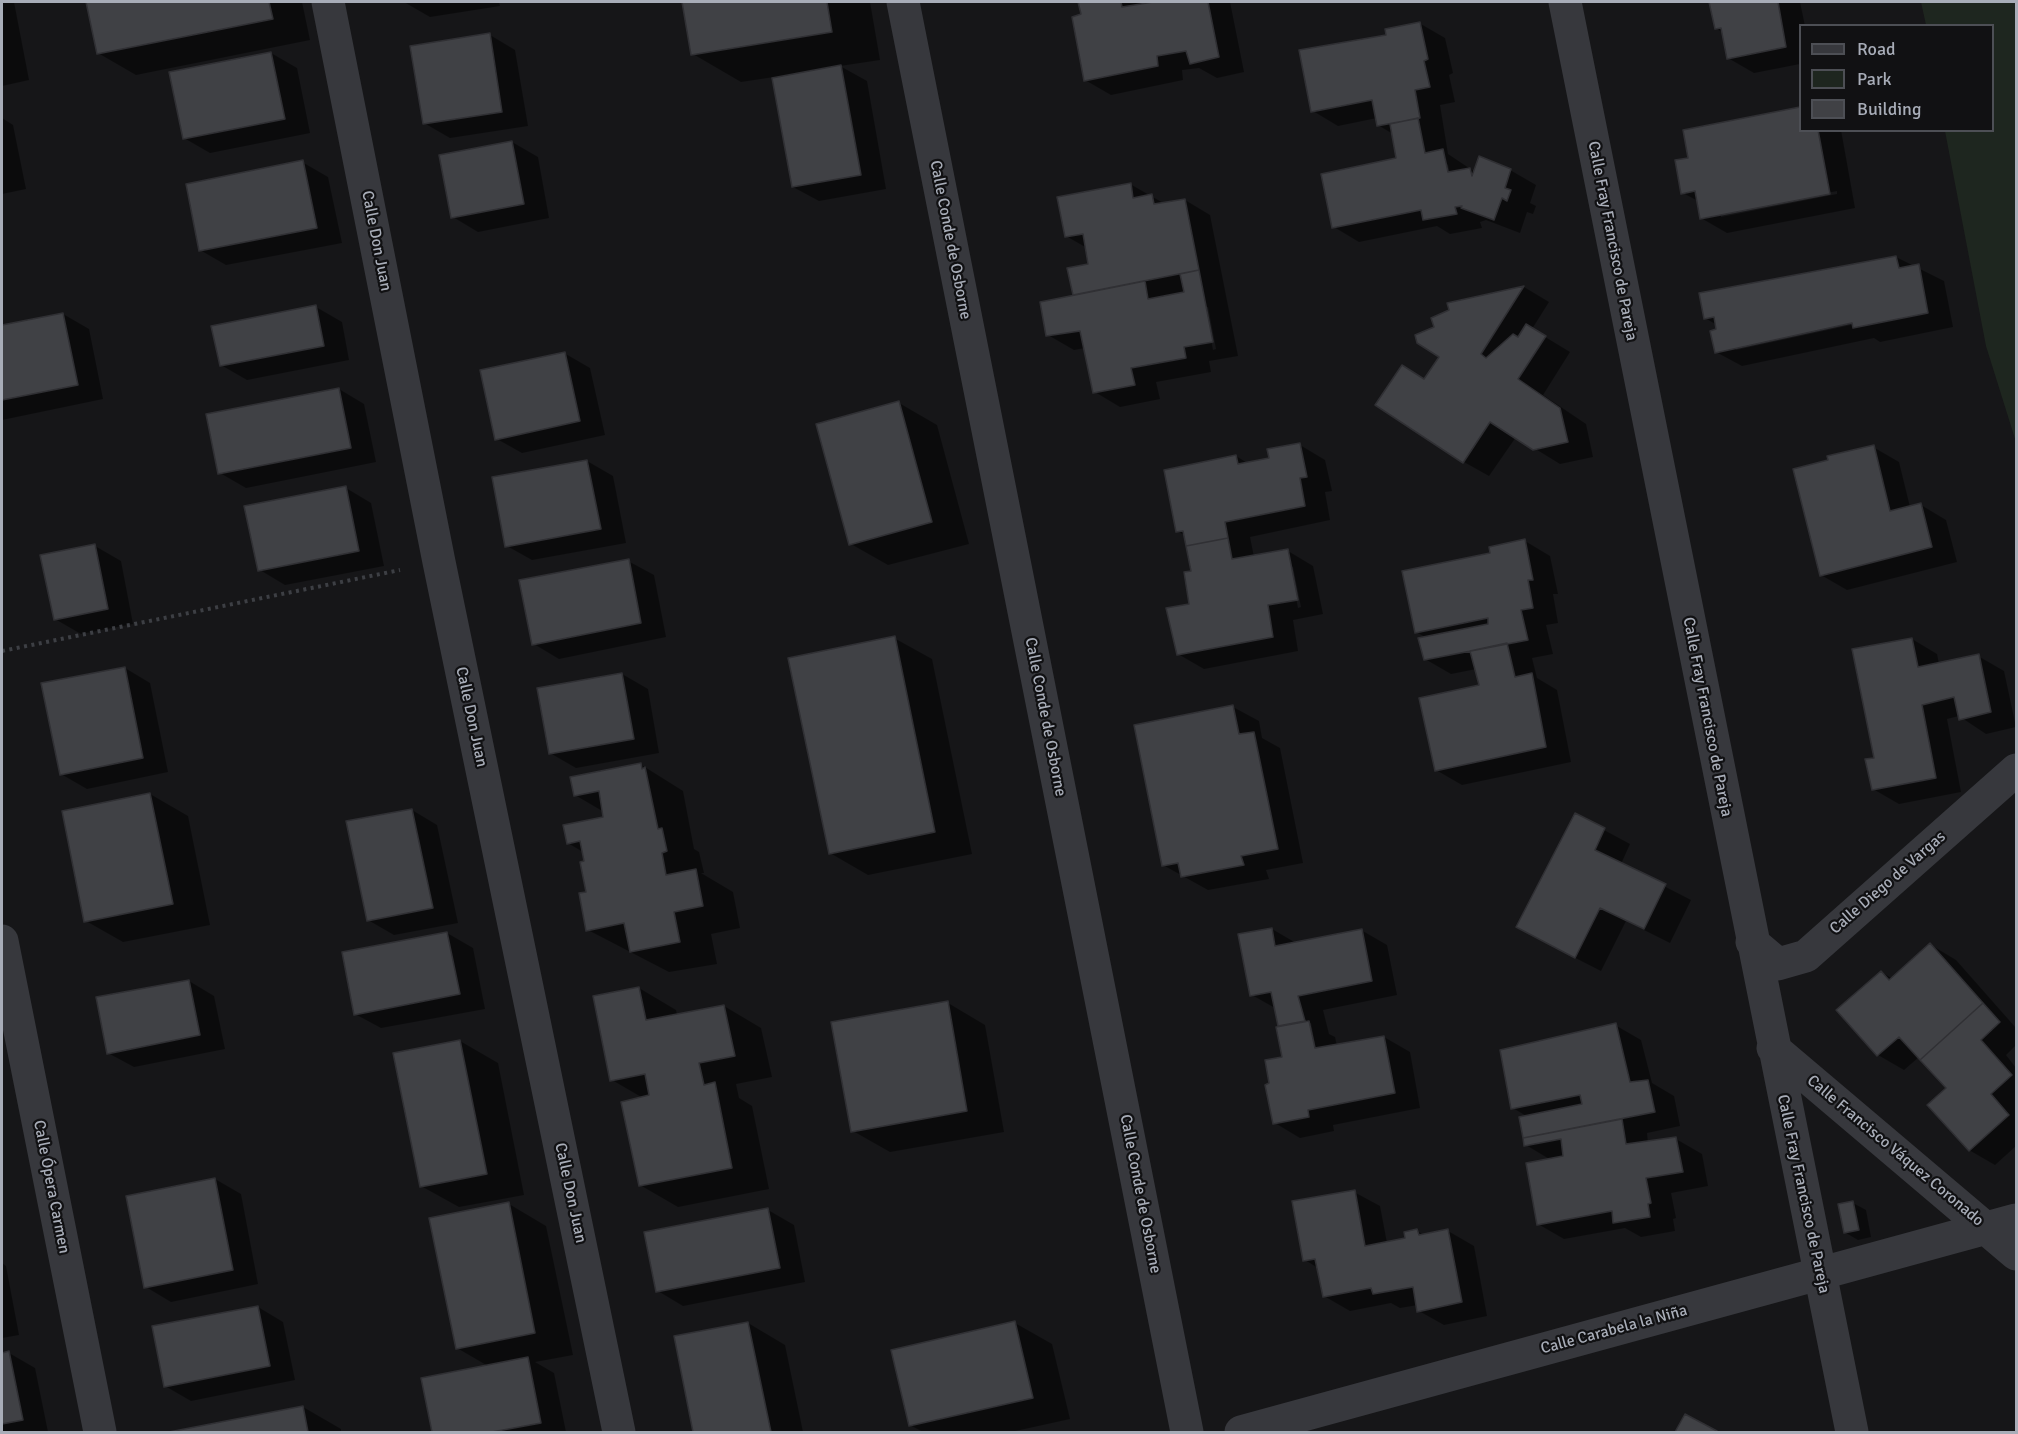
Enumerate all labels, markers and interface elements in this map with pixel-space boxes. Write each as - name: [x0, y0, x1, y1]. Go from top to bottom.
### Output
- legend: [1799, 24, 1994, 132]
- text: Road: [1857, 38, 1896, 60]
- text: Park: [1857, 68, 1892, 90]
- text: Building: [1857, 98, 1921, 120]
- street label: Calle Fray Francisco de Pareja: [1583, 140, 1641, 342]
- street label: Calle Conde de Osborne: [925, 159, 975, 321]
- street label: Calle Don Juan: [357, 189, 395, 293]
- street label: Calle Fray Francisco de Pareja: [1678, 616, 1736, 818]
- street label: Calle Conde de Osborne: [1020, 636, 1070, 798]
- street label: Calle Don Juan: [451, 665, 491, 769]
- street label: Calle Diego de Vargas: [1826, 827, 1950, 939]
- street label: Calle Francisco Váquez Coronado: [1803, 1071, 1987, 1231]
- street label: Calle Fray Francisco de Pareja: [1773, 1093, 1833, 1295]
- street label: Calle Conde de Osborne: [1115, 1113, 1165, 1275]
- street label: Calle Ópera Carmen: [29, 1119, 73, 1255]
- street label: Calle Don Juan: [550, 1141, 590, 1245]
- street label: Calle Carabela la Niña: [1539, 1301, 1689, 1359]

